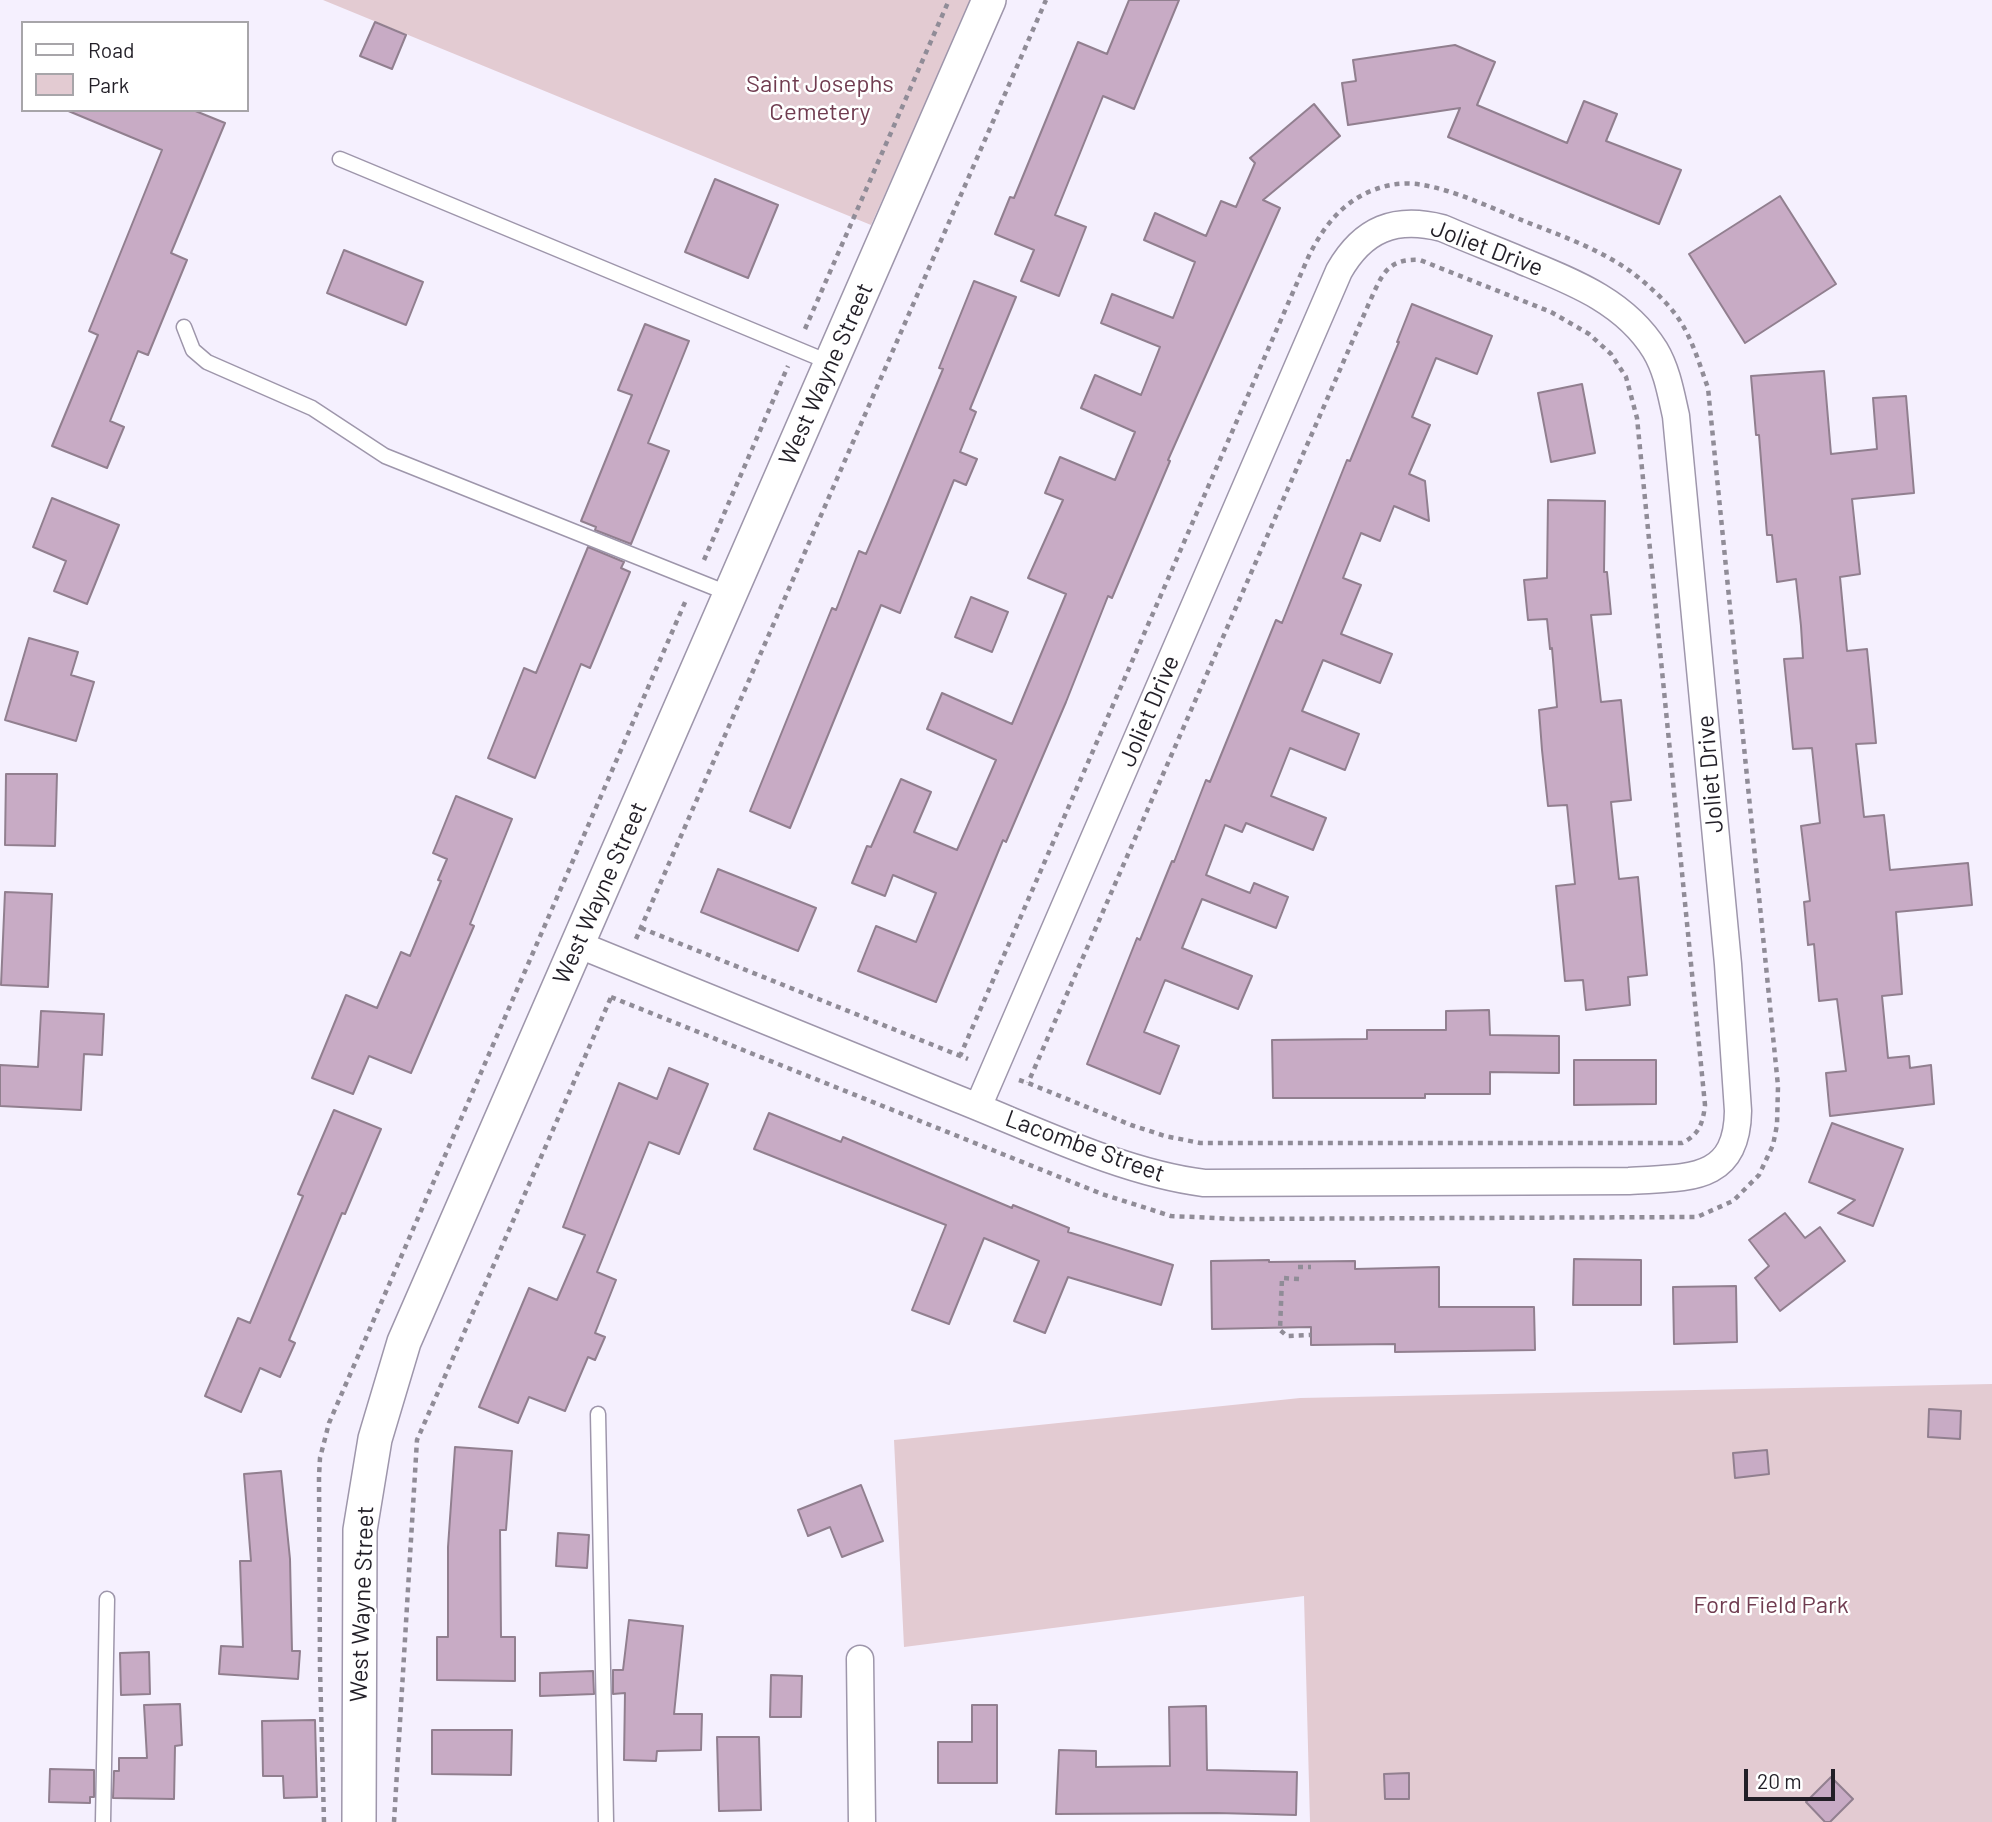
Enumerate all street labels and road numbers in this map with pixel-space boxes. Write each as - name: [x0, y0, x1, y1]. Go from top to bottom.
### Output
- street label: Joliet Drive: [1427, 213, 1547, 283]
- street label: West Wayne Street: [773, 278, 879, 470]
- street label: Joliet Drive: [1113, 651, 1185, 771]
- street label: Joliet Drive: [1691, 714, 1729, 834]
- street label: West Wayne Street: [547, 797, 653, 989]
- street label: Lacombe Street: [1001, 1104, 1169, 1188]
- street label: West Wayne Street: [344, 1505, 380, 1703]

